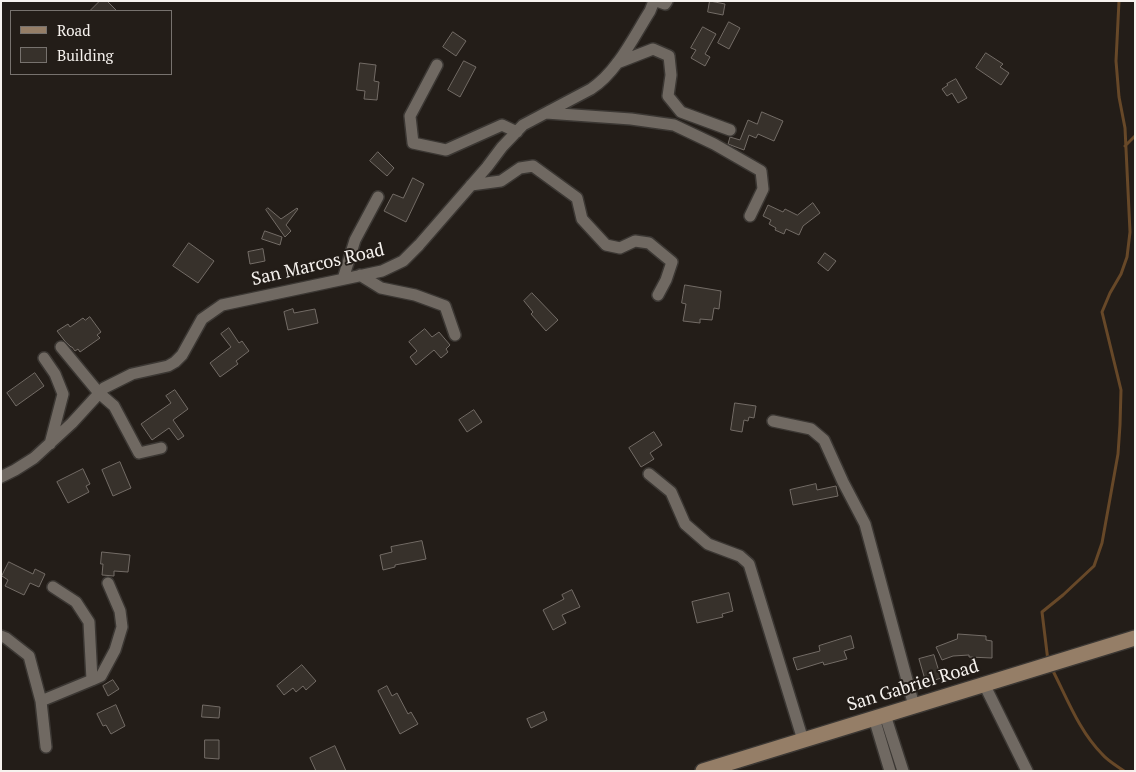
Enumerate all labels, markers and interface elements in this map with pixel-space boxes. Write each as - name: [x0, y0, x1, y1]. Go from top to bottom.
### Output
- legend: [10, 10, 172, 75]
- text: Road: [57, 20, 90, 40]
- text: Building: [57, 45, 114, 65]
- street label: San Marcos Road: [249, 239, 387, 291]
- street label: San Gabriel Road: [845, 656, 981, 716]

